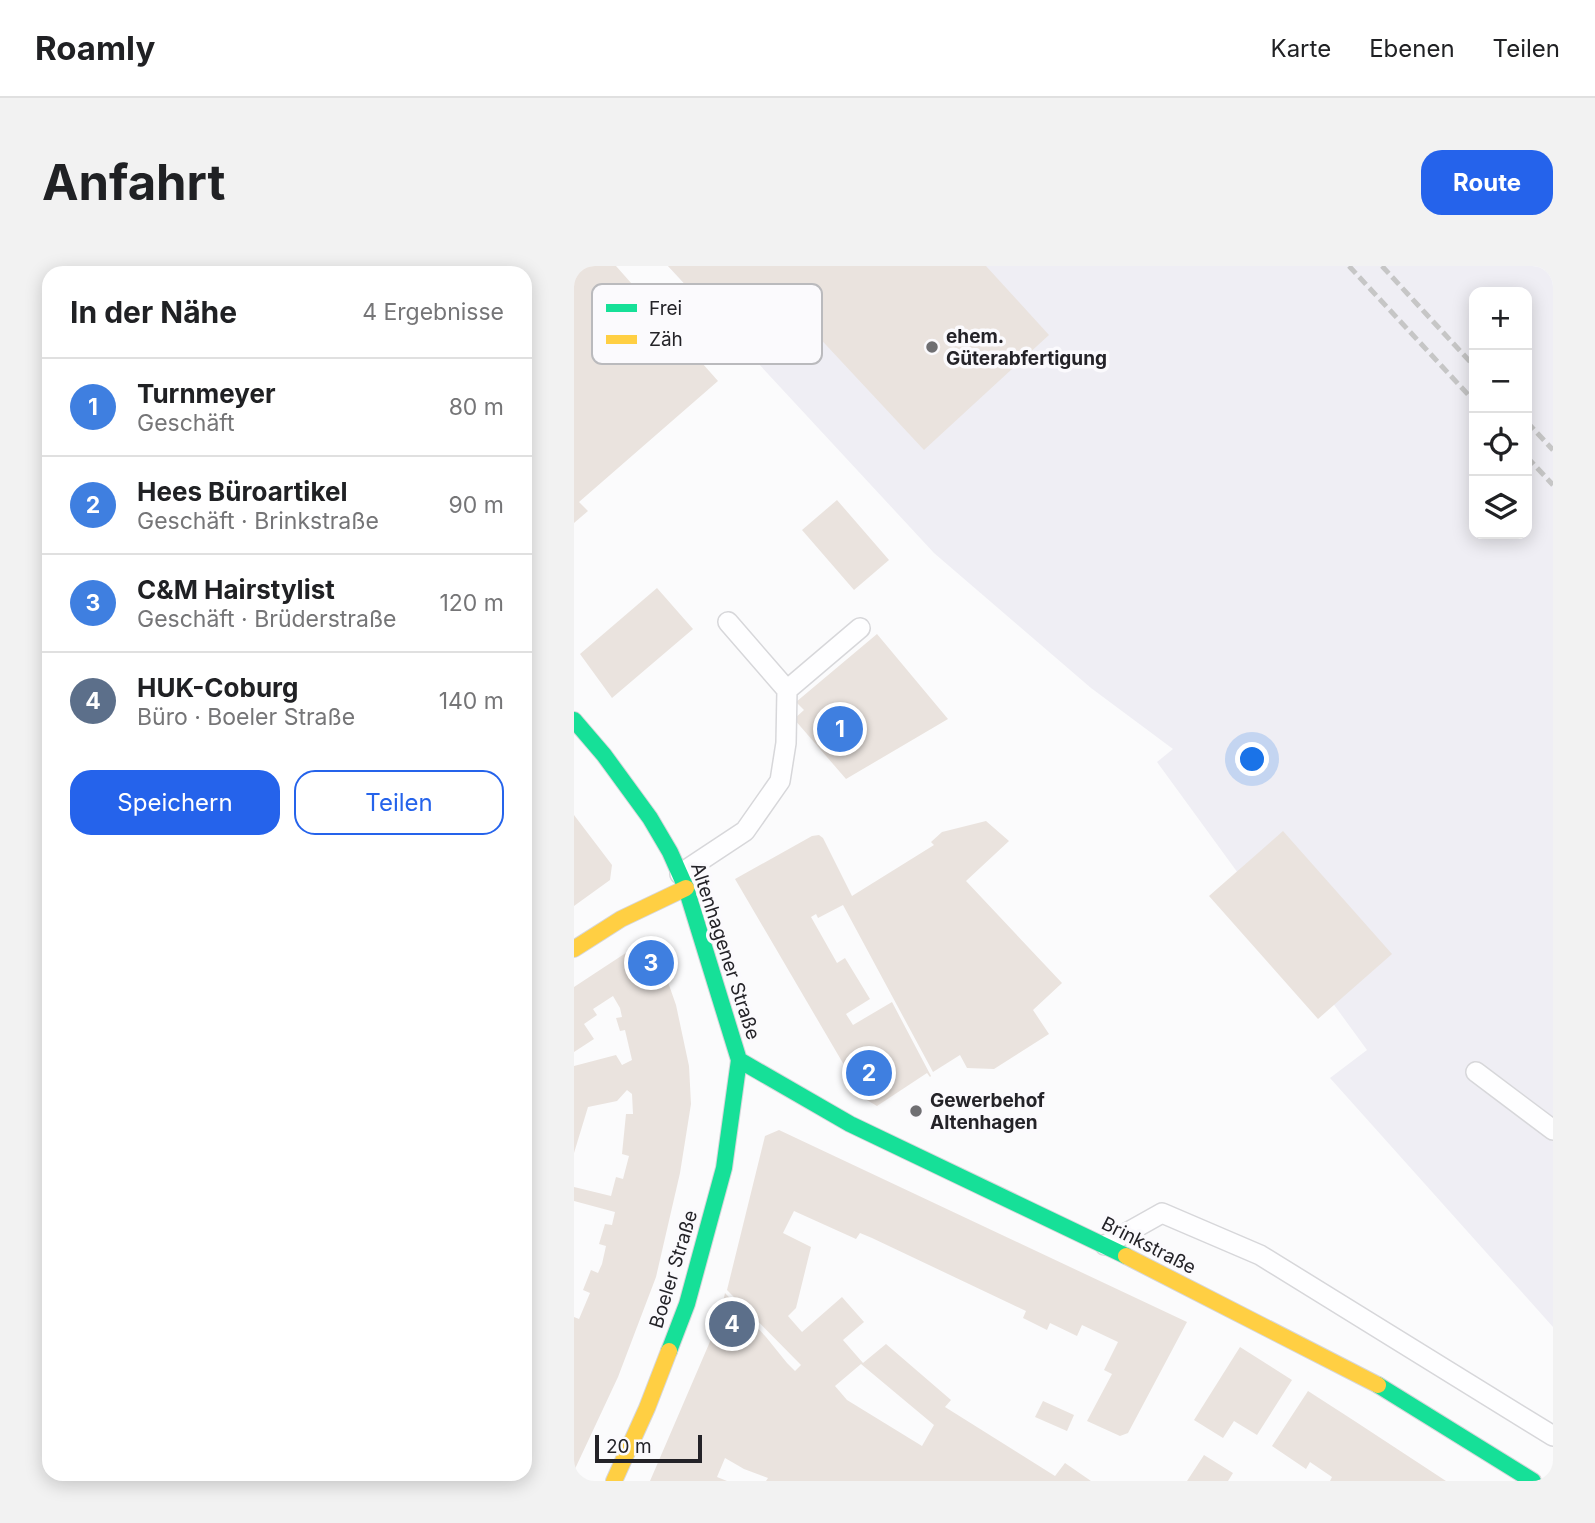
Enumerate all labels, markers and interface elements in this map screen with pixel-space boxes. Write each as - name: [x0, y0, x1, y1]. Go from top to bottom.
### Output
- text: Roamly: [35, 28, 155, 68]
- text: Karte: [1271, 34, 1331, 63]
- text: Ebenen: [1369, 34, 1455, 63]
- text: Teilen: [1493, 34, 1560, 63]
- button: Route: [1421, 150, 1553, 215]
- text: Anfahrt: [42, 153, 225, 212]
- legend: [592, 284, 822, 364]
- map controls: [1469, 287, 1532, 539]
- button: +: [1469, 287, 1532, 350]
- text: In der Nähe: [70, 294, 237, 330]
- text: Frei: [649, 297, 682, 320]
- text: 4 Ergebnisse: [362, 298, 504, 326]
- place label: ehem. Güterabfertigung: [946, 325, 1107, 370]
- text: Zäh: [649, 328, 683, 351]
- marker: ehem. Güterabfertigung: [924, 339, 940, 355]
- button: −: [1469, 350, 1532, 413]
- text: Turnmeyer: [137, 378, 276, 409]
- text: 1: [88, 393, 98, 421]
- text: 80 m: [449, 393, 504, 421]
- text: Geschäft: [137, 409, 235, 437]
- button: locate: [1469, 413, 1532, 476]
- text: Hees Büroartikel: [137, 476, 347, 507]
- button: layers: [1469, 476, 1532, 539]
- text: 2: [86, 491, 100, 519]
- text: 90 m: [449, 491, 504, 519]
- text: Geschäft · Brinkstraße: [137, 507, 379, 535]
- text: C&M Hairstylist: [137, 574, 335, 605]
- text: 3: [86, 589, 100, 617]
- text: 120 m: [439, 589, 504, 617]
- text: Geschäft · Brüderstraße: [137, 605, 396, 633]
- text: HUK-Coburg: [137, 672, 298, 703]
- text: 4: [85, 687, 101, 715]
- text: 140 m: [439, 687, 504, 715]
- text: Büro · Boeler Straße: [137, 703, 355, 731]
- pin: 1: [817, 703, 863, 755]
- your location: [1235, 742, 1269, 776]
- button: Speichern: [70, 770, 280, 835]
- button: Teilen: [294, 770, 504, 835]
- street label: Altenhagener Straße: [686, 860, 765, 1043]
- pin: 3: [628, 937, 674, 989]
- pin: 2: [846, 1047, 892, 1099]
- place label: Gewerbehof Altenhagen: [930, 1089, 1045, 1134]
- marker: Gewerbehof Altenhagen: [908, 1103, 924, 1119]
- street label: Boeler Straße: [645, 1207, 702, 1331]
- street label: Brinkstraße: [1098, 1212, 1200, 1279]
- pin: 4: [709, 1298, 755, 1350]
- scale bar: [595, 1432, 702, 1464]
- text: 20 m: [606, 1435, 652, 1458]

